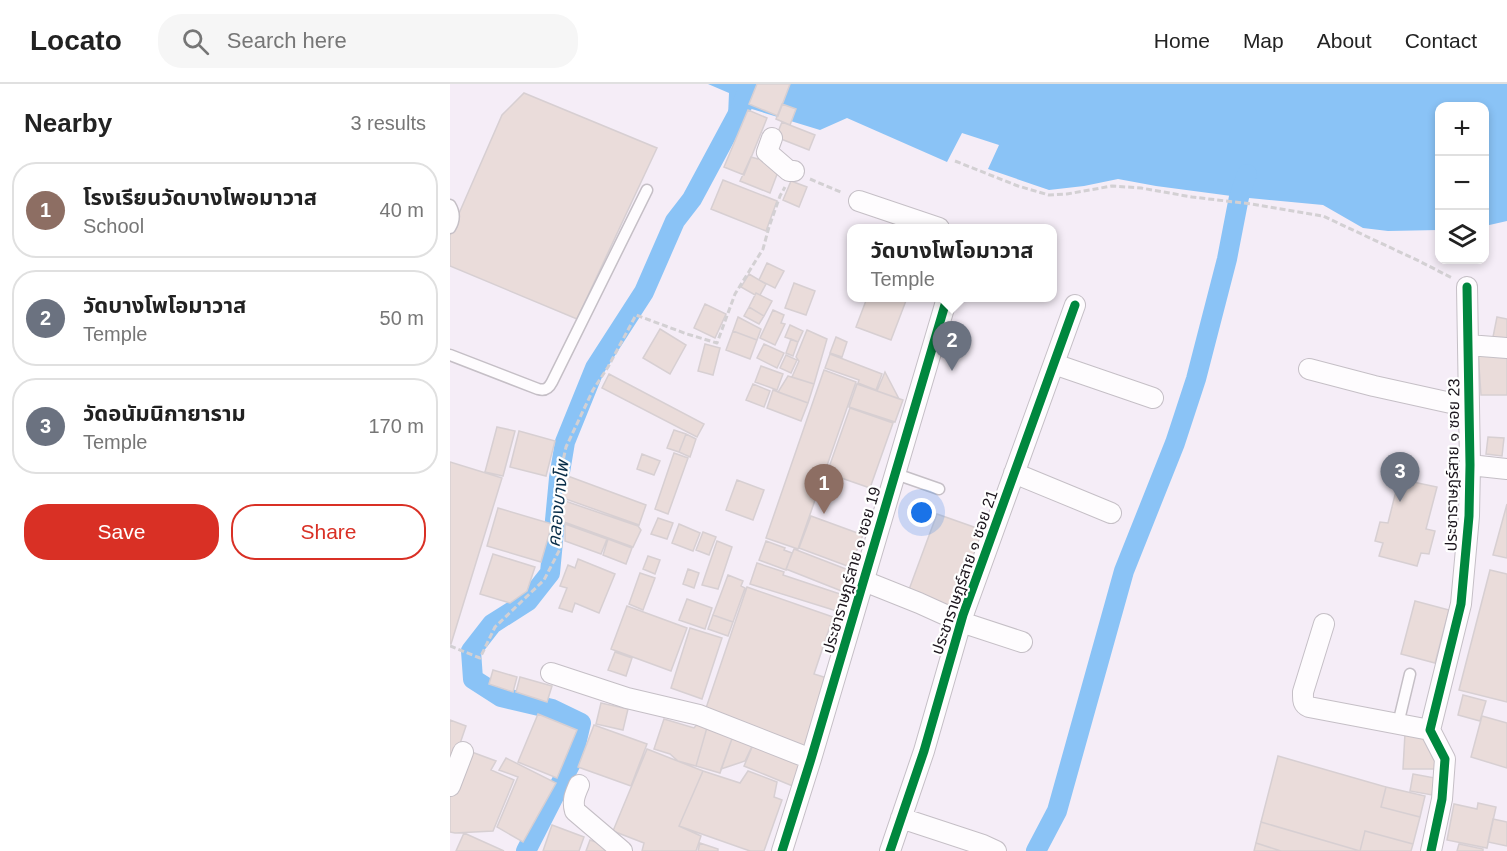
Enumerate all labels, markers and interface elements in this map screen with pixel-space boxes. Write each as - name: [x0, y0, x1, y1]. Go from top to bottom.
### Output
- search box: [158, 14, 578, 68]
- text: Locato: [30, 25, 122, 56]
- icon: search: [179, 25, 212, 58]
- text: Search here: [227, 28, 347, 53]
- text: Home: [1154, 29, 1210, 52]
- text: Map: [1243, 29, 1284, 52]
- text: About: [1317, 29, 1372, 52]
- text: Contact: [1405, 29, 1477, 52]
- map controls: [1435, 102, 1489, 264]
- button: +: [1435, 102, 1489, 156]
- text: Nearby: [24, 108, 112, 138]
- text: 3 results: [350, 112, 426, 134]
- button: −: [1435, 156, 1489, 210]
- text: โรงเรียนวัดบางโพอมาวาส: [83, 185, 317, 210]
- text: 1: [40, 199, 51, 221]
- text: 40 m: [380, 199, 424, 221]
- button: layers: [1435, 210, 1489, 264]
- text: School: [83, 215, 144, 237]
- popup: [847, 224, 1057, 302]
- text: วัดบางโพโอมาวาส: [870, 238, 1034, 263]
- text: Temple: [870, 268, 935, 290]
- text: วัดบางโพโอมาวาส: [83, 293, 246, 318]
- text: 2: [40, 307, 51, 329]
- text: 50 m: [380, 307, 424, 329]
- pin: 2: [932, 322, 972, 371]
- text: Temple: [83, 323, 147, 345]
- street label: ประชาราษฎร์สาย ๑ ซอย 23: [1442, 378, 1463, 552]
- text: วัดอนัมนิกายาราม: [83, 401, 246, 426]
- text: 3: [40, 415, 51, 437]
- text: 170 m: [368, 415, 424, 437]
- text: Temple: [83, 431, 147, 453]
- pin: 3: [1380, 452, 1420, 502]
- water label: คลองบางโพ: [544, 457, 573, 548]
- pin: 1: [804, 464, 844, 514]
- street label: ประชาราษฎร์สาย ๑ ซอย 19: [818, 484, 884, 656]
- street label: ประชาราษฎร์สาย ๑ ซอย 21: [928, 488, 1001, 657]
- your location: [907, 498, 936, 527]
- button: Save: [24, 504, 219, 560]
- button: Share: [231, 504, 426, 560]

